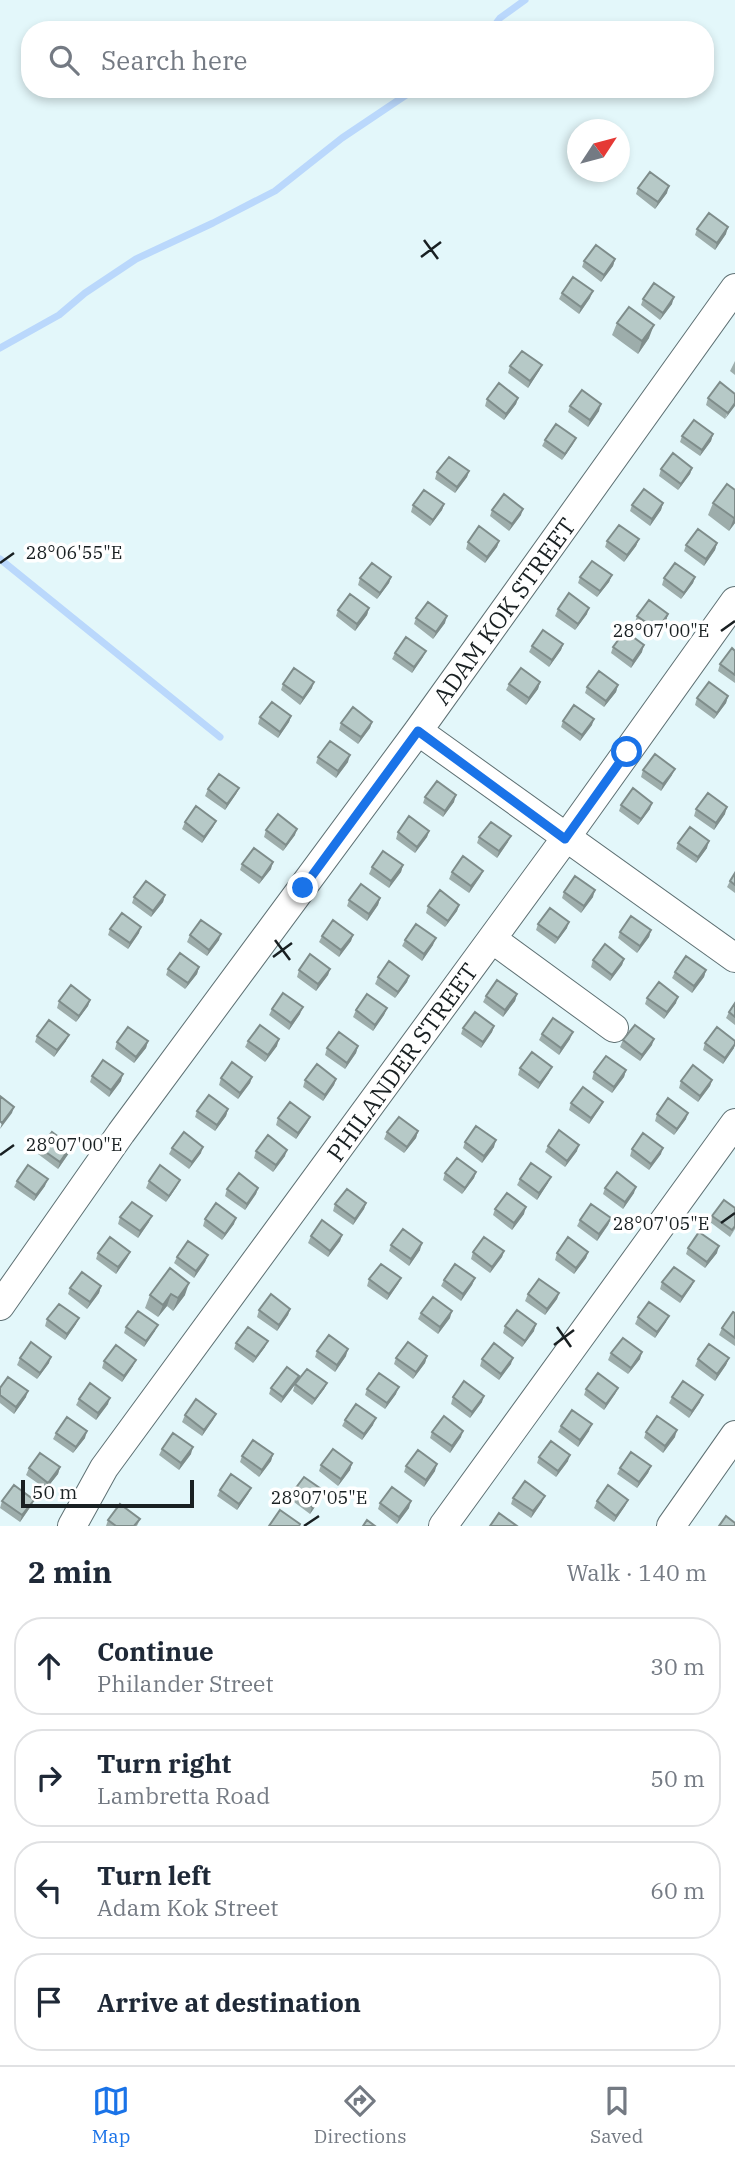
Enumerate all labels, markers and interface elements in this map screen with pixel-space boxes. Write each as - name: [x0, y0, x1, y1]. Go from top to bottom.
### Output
- search box: [21, 21, 714, 98]
- icon: search: [45, 41, 83, 79]
- text: Search here: [101, 43, 247, 77]
- north arrow: [567, 119, 630, 182]
- street label: ADAM KOK STREET: [425, 511, 583, 711]
- text: 28°06'55"E: [26, 541, 122, 564]
- text: 28°07'00"E: [613, 619, 709, 642]
- route start: [611, 736, 642, 767]
- route end: [287, 872, 318, 903]
- street label: PHILANDER STREET: [319, 956, 485, 1168]
- text: 28°07'00"E: [26, 1133, 122, 1156]
- text: 28°07'05"E: [613, 1212, 709, 1235]
- scale bar: [21, 1477, 194, 1509]
- text: 50 m: [32, 1480, 77, 1504]
- text: 28°07'05"E: [271, 1486, 367, 1509]
- text: 2 min: [28, 1552, 112, 1591]
- text: Walk · 140 m: [566, 1557, 707, 1587]
- text: Continue: [97, 1634, 214, 1668]
- icon: ahead: [30, 1647, 68, 1685]
- text: 30 m: [650, 1651, 705, 1681]
- text: Philander Street: [97, 1668, 274, 1698]
- text: Turn right: [97, 1746, 231, 1780]
- icon: right: [30, 1759, 68, 1797]
- text: 50 m: [650, 1763, 705, 1793]
- text: Lambretta Road: [97, 1780, 270, 1810]
- text: Turn left: [97, 1858, 211, 1892]
- icon: left: [30, 1871, 68, 1909]
- text: 60 m: [650, 1875, 705, 1905]
- text: Adam Kok Street: [97, 1892, 279, 1922]
- icon: arrive: [30, 1983, 68, 2021]
- text: Arrive at destination: [97, 1985, 361, 2019]
- tab: Map: [92, 2082, 130, 2148]
- tab: Directions: [314, 2082, 407, 2148]
- tab: Saved: [590, 2082, 643, 2148]

